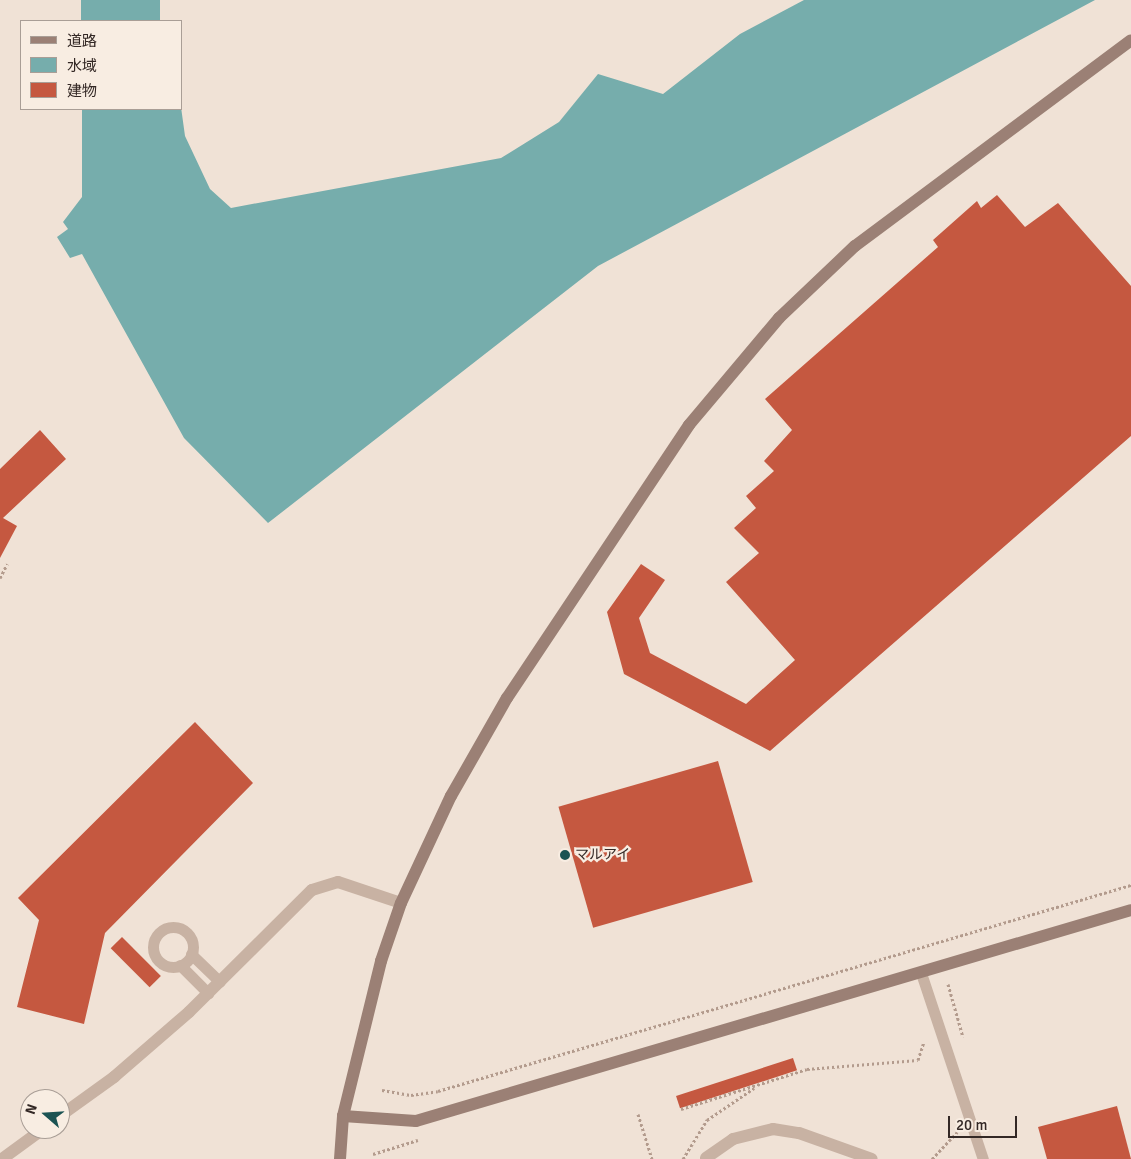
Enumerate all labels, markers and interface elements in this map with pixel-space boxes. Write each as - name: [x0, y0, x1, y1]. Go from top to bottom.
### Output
- legend: [20, 20, 182, 110]
- text: 道路: [67, 32, 97, 50]
- text: 水域: [67, 57, 97, 75]
- text: 建物: [67, 82, 97, 100]
- place label: マルアイ: [575, 847, 631, 863]
- marker: マルアイ: [559, 849, 571, 861]
- north arrow: [20, 1089, 70, 1139]
- text: N: [22, 1102, 41, 1117]
- scale bar: [951, 1106, 1020, 1138]
- text: 20 m: [956, 1116, 987, 1134]

